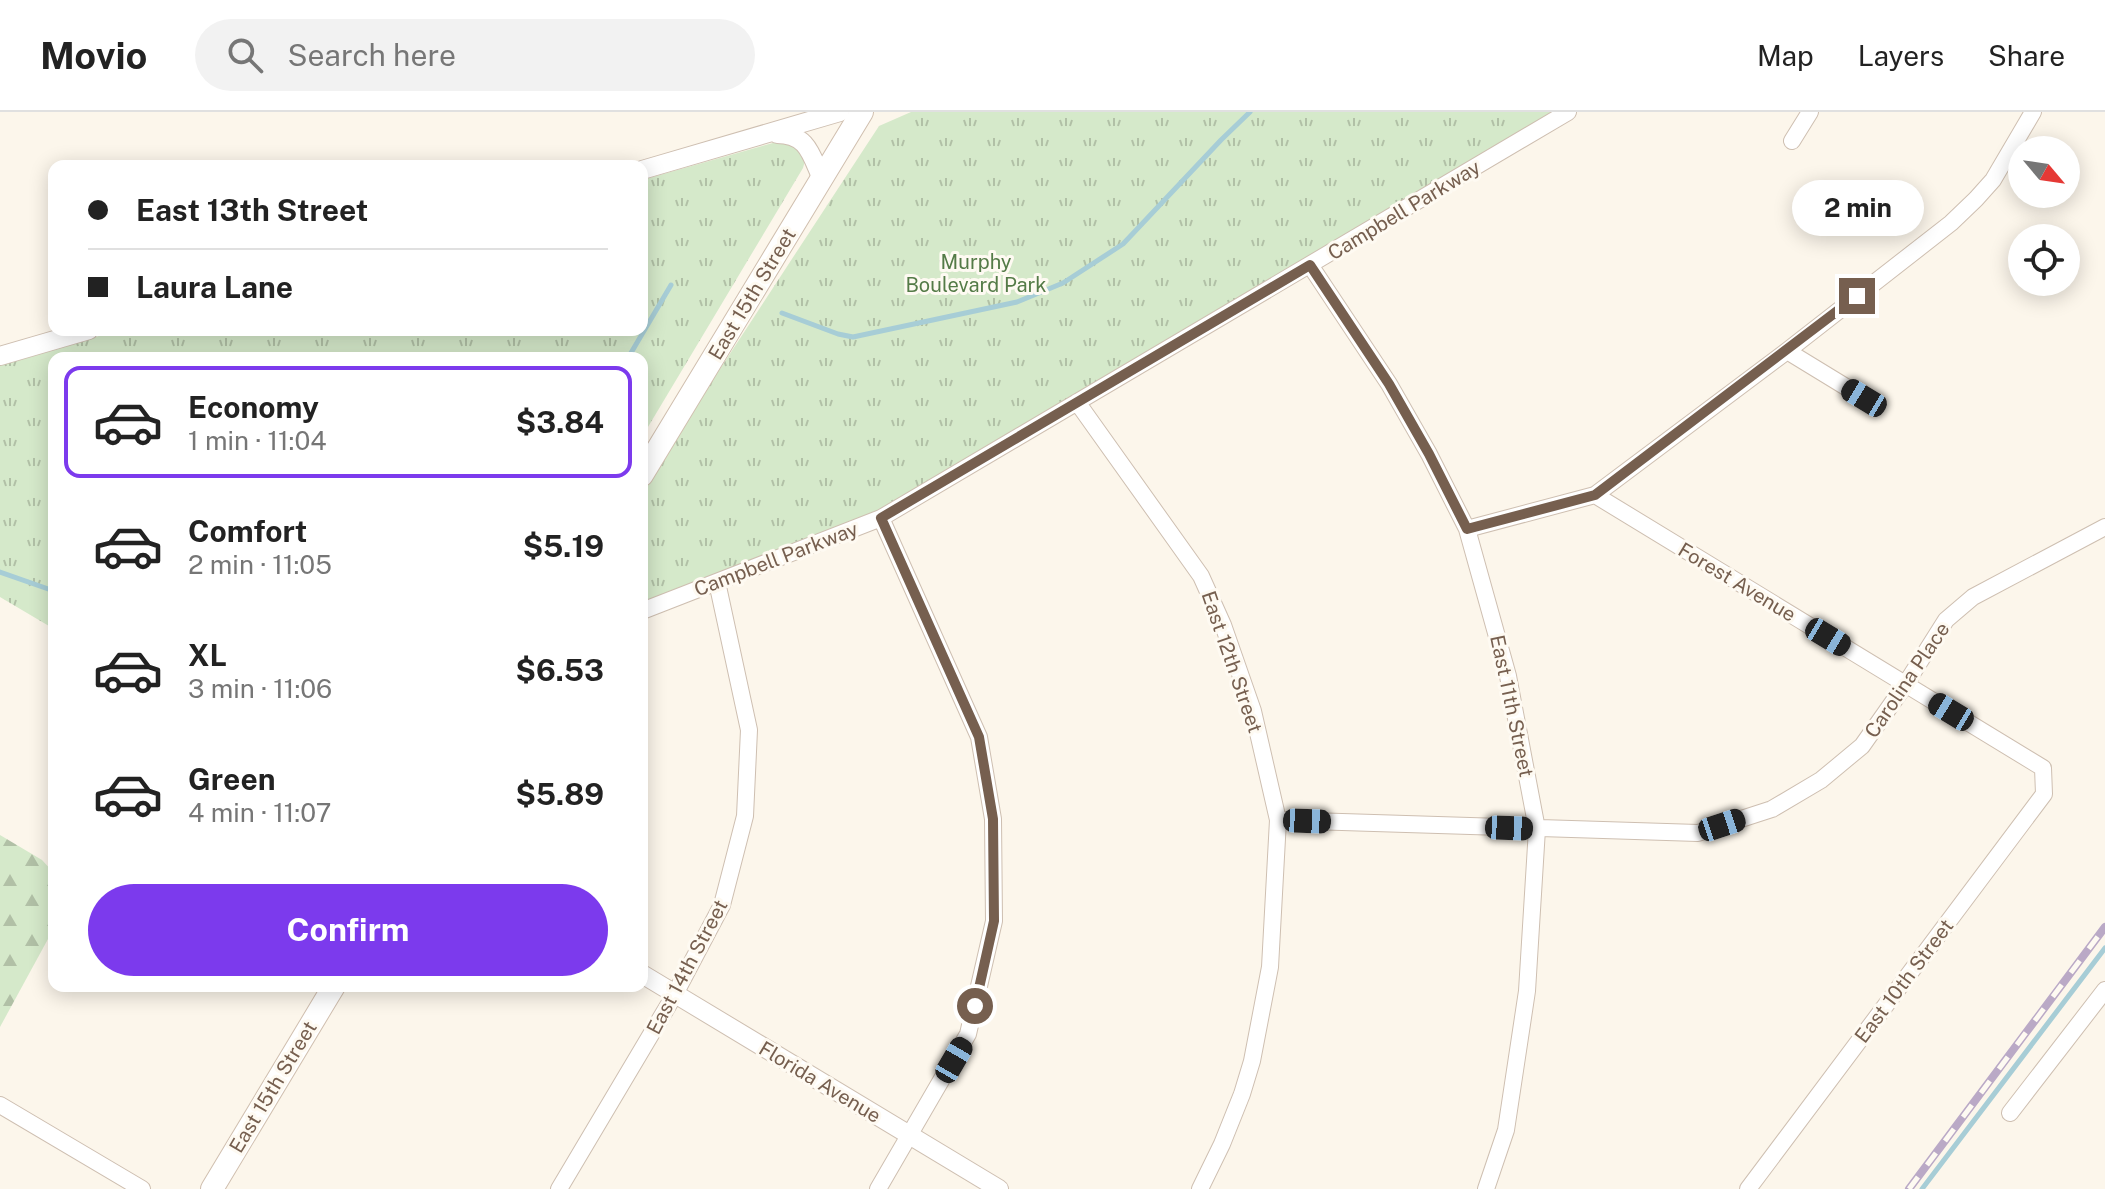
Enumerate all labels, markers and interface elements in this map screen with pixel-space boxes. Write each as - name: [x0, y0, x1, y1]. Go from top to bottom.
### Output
- search box: [195, 19, 755, 91]
- text: Movio: [40, 33, 147, 78]
- icon: search: [223, 33, 267, 77]
- text: Search here: [287, 37, 456, 73]
- text: Map: [1757, 39, 1814, 72]
- text: Layers: [1858, 39, 1944, 72]
- text: Share: [1988, 39, 2065, 72]
- north arrow: [2008, 136, 2080, 208]
- map controls: [2008, 136, 2080, 296]
- street label: Campbell Parkway: [1323, 155, 1485, 265]
- callout: 2 min: [1791, 180, 1923, 236]
- text: East 13th Street: [136, 192, 368, 228]
- text: 2 min: [1824, 192, 1892, 223]
- street label: East 15th Street: [703, 224, 801, 364]
- button: locate: [2008, 224, 2080, 296]
- park label: Murphy Boulevard Park: [905, 250, 1047, 297]
- text: Laura Lane: [136, 269, 293, 305]
- route end: [1839, 278, 1875, 314]
- car: [1837, 375, 1891, 421]
- icon: car: [92, 386, 164, 458]
- text: Economy: [188, 389, 319, 425]
- text: $3.84: [516, 404, 604, 440]
- text: 1 min · 11:04: [188, 425, 327, 456]
- icon: car: [92, 510, 164, 582]
- text: Comfort: [188, 513, 307, 549]
- street label: Campbell Parkway: [691, 517, 862, 601]
- text: $5.19: [523, 528, 604, 564]
- street label: Forest Avenue: [1674, 537, 1800, 627]
- text: 2 min · 11:05: [188, 549, 332, 580]
- street label: East 12th Street: [1196, 588, 1268, 736]
- car: [1801, 614, 1855, 660]
- street label: Carolina Place: [1860, 618, 1954, 742]
- street label: East 11th Street: [1485, 633, 1539, 779]
- icon: car: [92, 634, 164, 706]
- text: XL: [188, 637, 227, 673]
- text: $6.53: [515, 652, 604, 688]
- text: 3 min · 11:06: [188, 673, 332, 704]
- car: [1924, 689, 1978, 735]
- icon: car: [92, 758, 164, 830]
- text: Green: [188, 761, 275, 797]
- text: $5.89: [515, 776, 604, 812]
- text: 4 min · 11:07: [188, 797, 331, 828]
- car: [1695, 806, 1749, 844]
- car: [1283, 808, 1331, 834]
- car: [1485, 815, 1533, 841]
- button: Confirm: [88, 884, 608, 976]
- street label: East 14th Street: [641, 896, 733, 1038]
- street label: East 10th Street: [1850, 914, 1958, 1048]
- route start: [957, 988, 993, 1024]
- street label: East 15th Street: [224, 1017, 322, 1157]
- car: [932, 1033, 976, 1087]
- street label: Florida Avenue: [755, 1036, 885, 1128]

